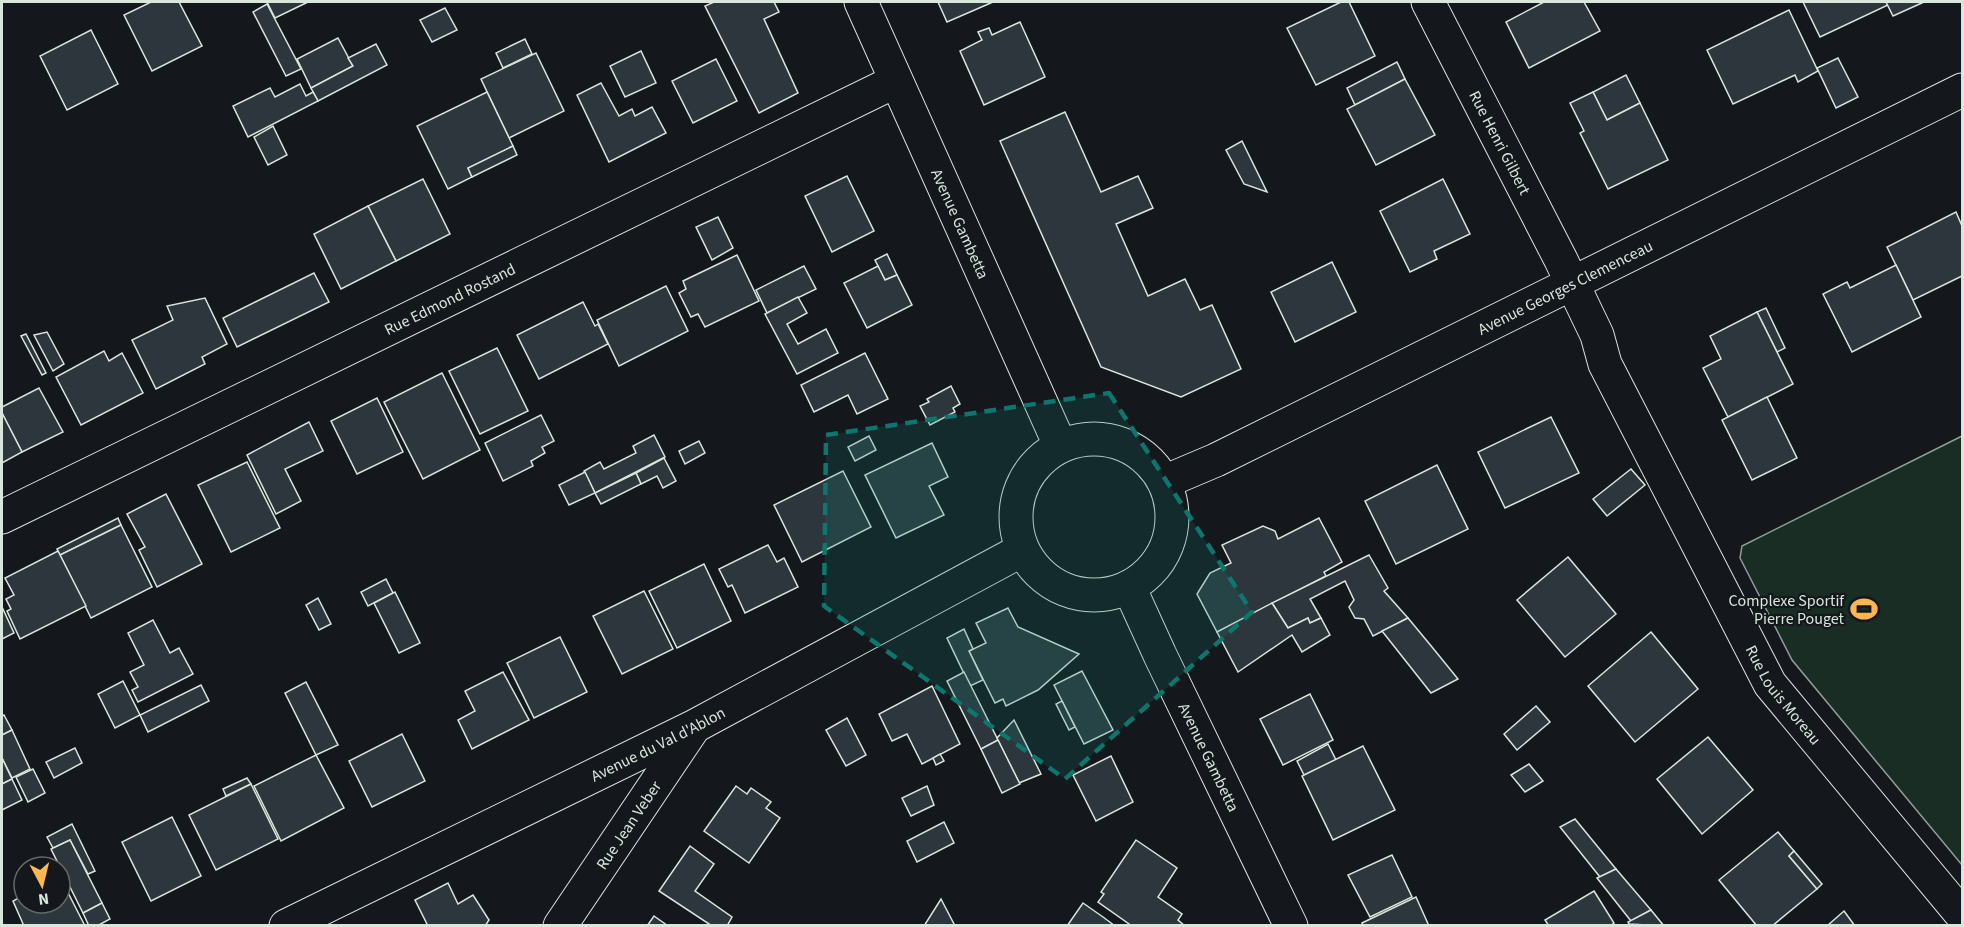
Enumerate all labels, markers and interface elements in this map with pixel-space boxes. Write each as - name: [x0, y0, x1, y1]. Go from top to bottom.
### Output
- street label: Rue Henri Gilbert: [1463, 87, 1536, 199]
- street label: Avenue Gambetta: [925, 165, 994, 283]
- street label: Avenue Georges Clemenceau: [1474, 235, 1657, 341]
- street label: Rue Edmond Rostand: [381, 258, 519, 341]
- place label: Complexe Sportif Pierre Pouget: [1728, 590, 1845, 630]
- sports icon: Complexe Sportif Pierre Pouget: [1849, 594, 1879, 624]
- street label: Rue Louis Moreau: [1740, 642, 1826, 750]
- street label: Avenue Gambetta: [1173, 699, 1244, 816]
- street label: Avenue du Val d'Ablon: [587, 702, 729, 787]
- street label: Rue Jean Veber: [591, 776, 667, 874]
- north arrow: [12, 855, 72, 915]
- text: N: [37, 887, 50, 910]

